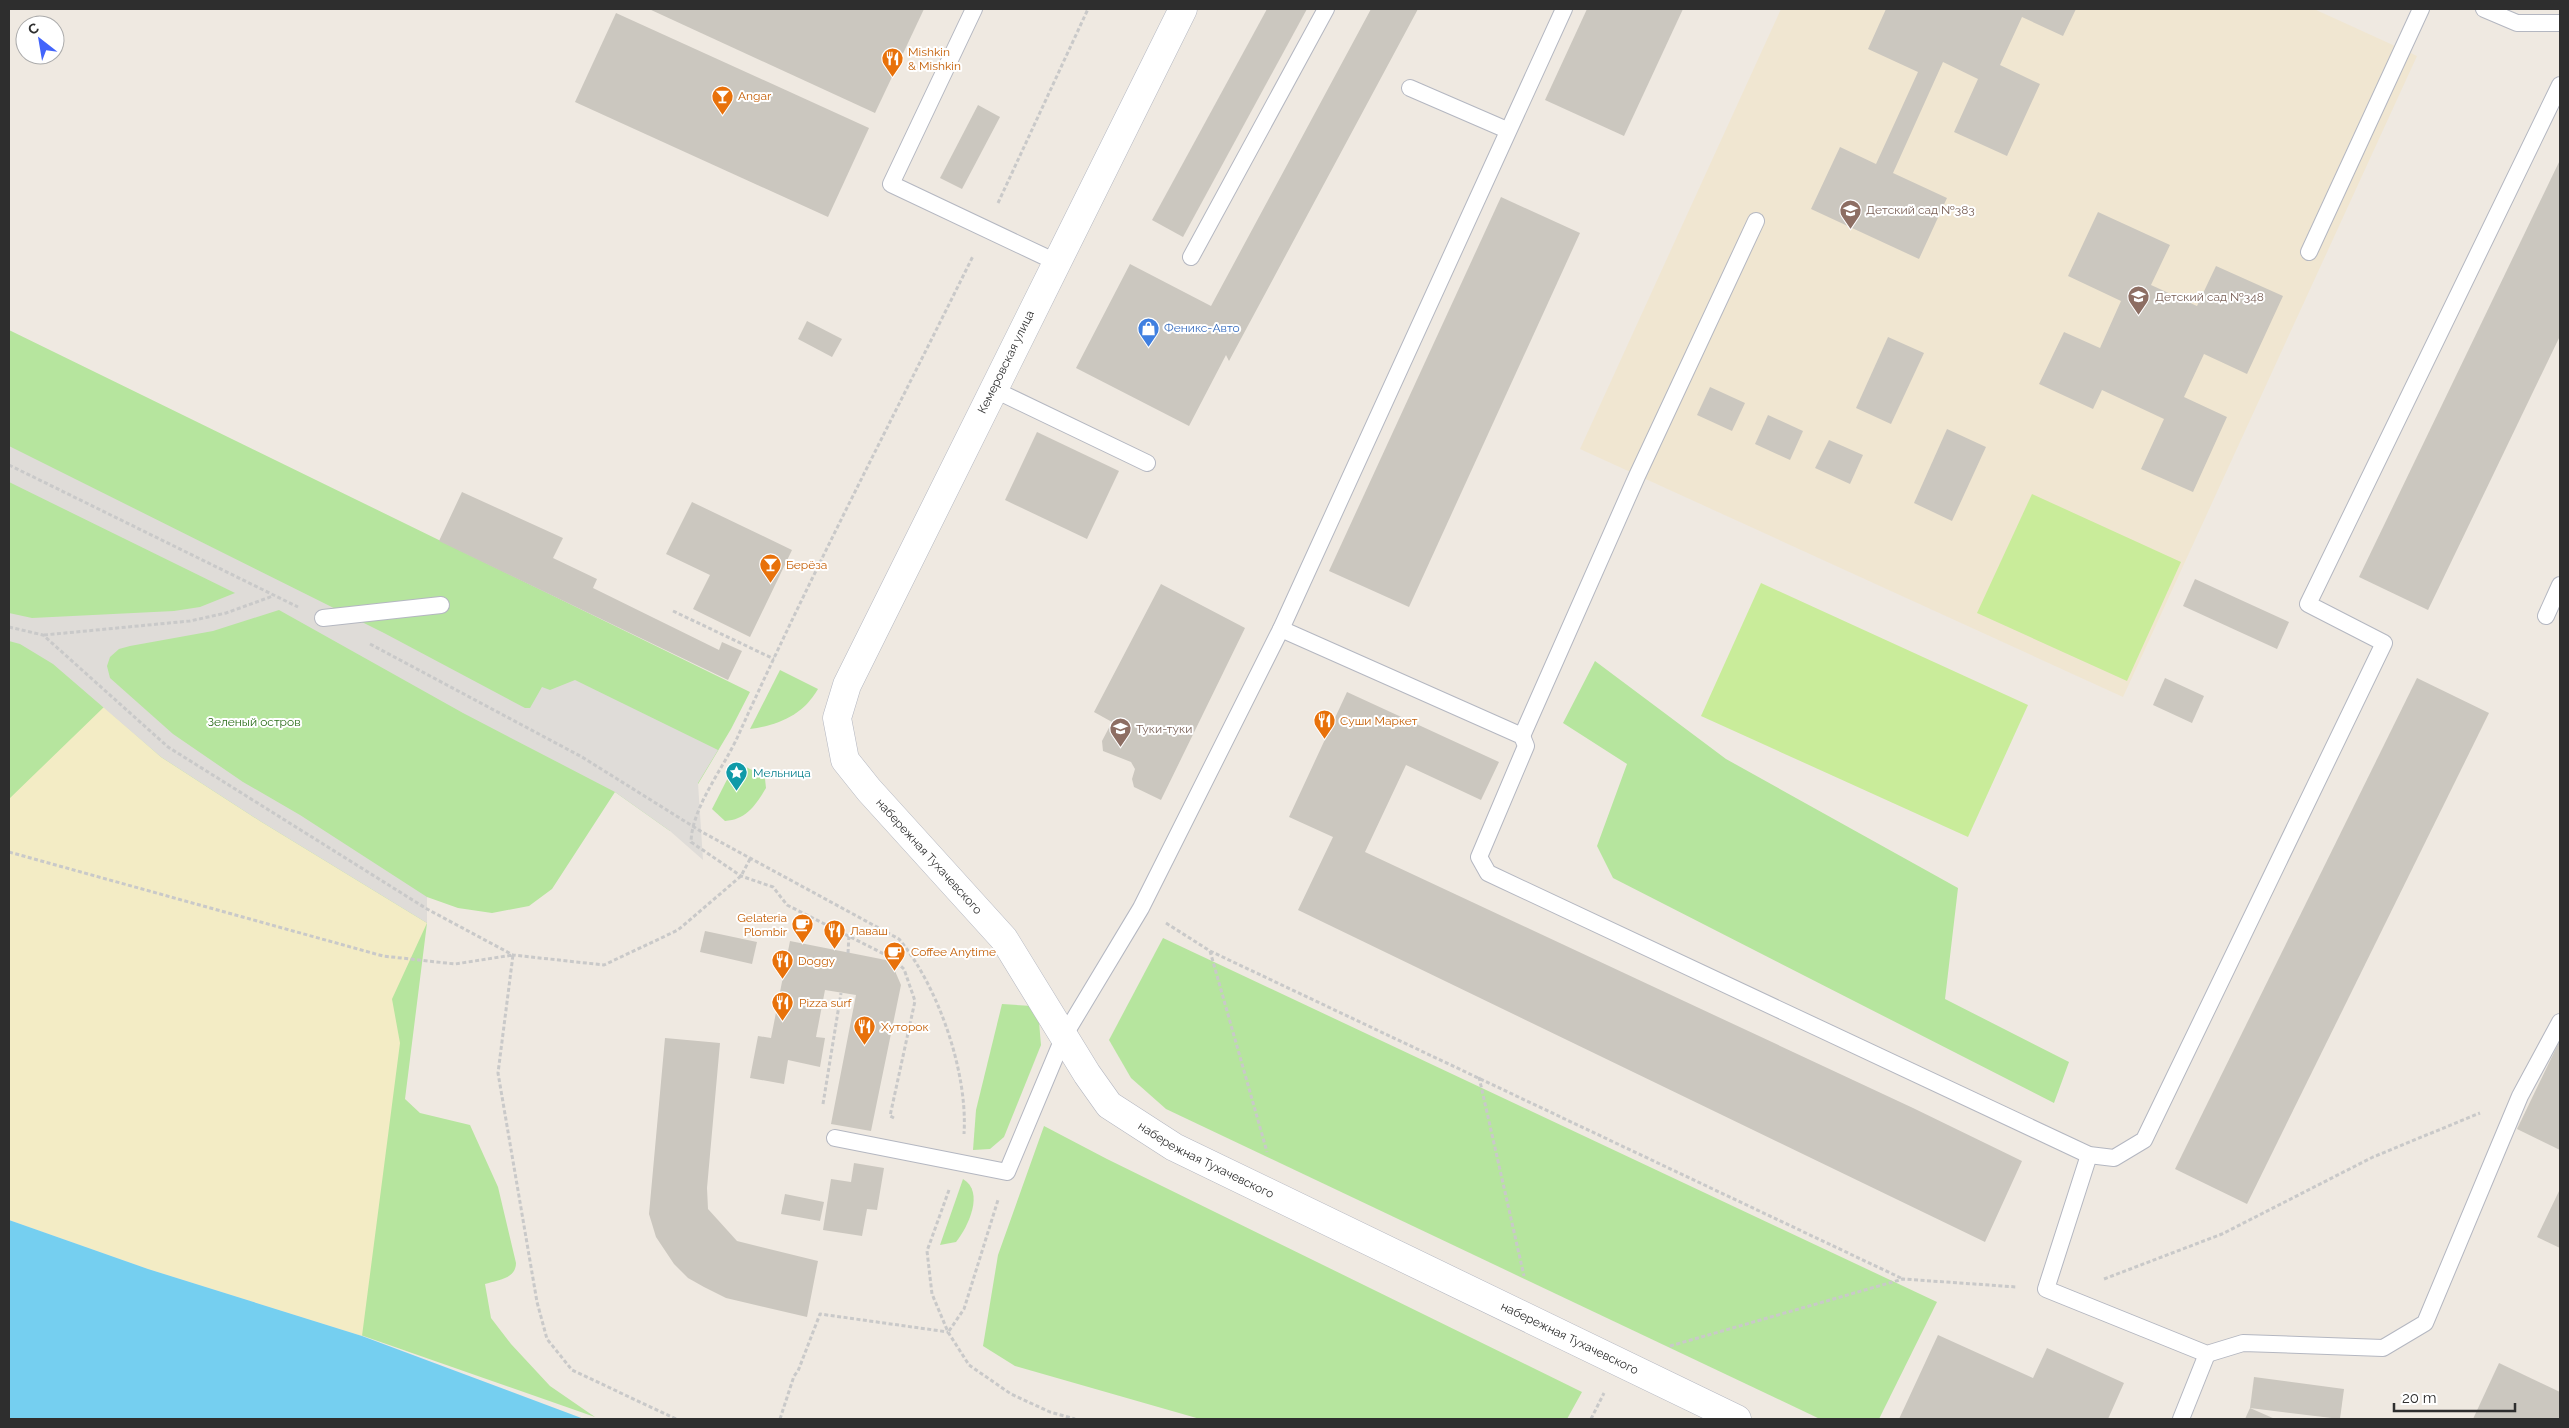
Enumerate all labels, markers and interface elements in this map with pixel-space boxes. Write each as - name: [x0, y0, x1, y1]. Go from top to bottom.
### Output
- north arrow: [15, 15, 65, 65]
- text: С: [25, 19, 42, 38]
- place label: Mishkin & Mishkin: [908, 45, 961, 73]
- restaurant icon: Mishkin & Mishkin: [880, 47, 904, 78]
- bar icon: Angar: [710, 84, 734, 115]
- place label: Angar: [738, 89, 772, 103]
- school or university icon: Детский сад №383: [1838, 198, 1862, 229]
- place label: Детский сад №383: [1866, 203, 1975, 217]
- school or university icon: Детский сад №348: [2127, 285, 2151, 316]
- place label: Детский сад №348: [2155, 290, 2264, 304]
- street label: Кемеровская улица: [975, 308, 1037, 416]
- shop icon: Феникс-Авто: [1136, 316, 1160, 347]
- place label: Феникс-Авто: [1164, 321, 1240, 335]
- bar icon: Берёза: [758, 553, 782, 584]
- place label: Берёза: [786, 558, 827, 572]
- restaurant icon: Суши Маркет: [1312, 709, 1336, 740]
- place label: Суши Маркет: [1340, 714, 1418, 728]
- park label: Зеленый остров: [207, 715, 301, 729]
- school or university icon: Туки-туки: [1108, 717, 1132, 748]
- place label: Туки-туки: [1136, 722, 1192, 736]
- place icon: Мельница: [725, 761, 749, 792]
- place label: Мельница: [753, 766, 811, 780]
- street label: набережная Тухачевского: [873, 796, 985, 917]
- place label: Gelateria Plombir: [737, 911, 788, 939]
- cafe icon: Gelateria Plombir: [791, 913, 815, 944]
- restaurant icon: Лаваш: [822, 919, 846, 950]
- place label: Лаваш: [850, 924, 888, 938]
- cafe icon: Coffee Anytime: [883, 940, 907, 971]
- place label: Coffee Anytime: [911, 945, 996, 959]
- restaurant icon: Doggy: [770, 949, 794, 980]
- place label: Doggy: [798, 954, 836, 968]
- restaurant icon: Pizza surf: [771, 991, 795, 1022]
- place label: Pizza surf: [799, 996, 853, 1010]
- restaurant icon: Хуторок: [853, 1015, 877, 1046]
- place label: Хуторок: [881, 1020, 929, 1034]
- street label: набережная Тухачевского: [1136, 1119, 1276, 1201]
- street label: набережная Тухачевского: [1499, 1299, 1641, 1377]
- scale bar: [2394, 1380, 2515, 1412]
- text: 20 m: [2402, 1389, 2437, 1407]

